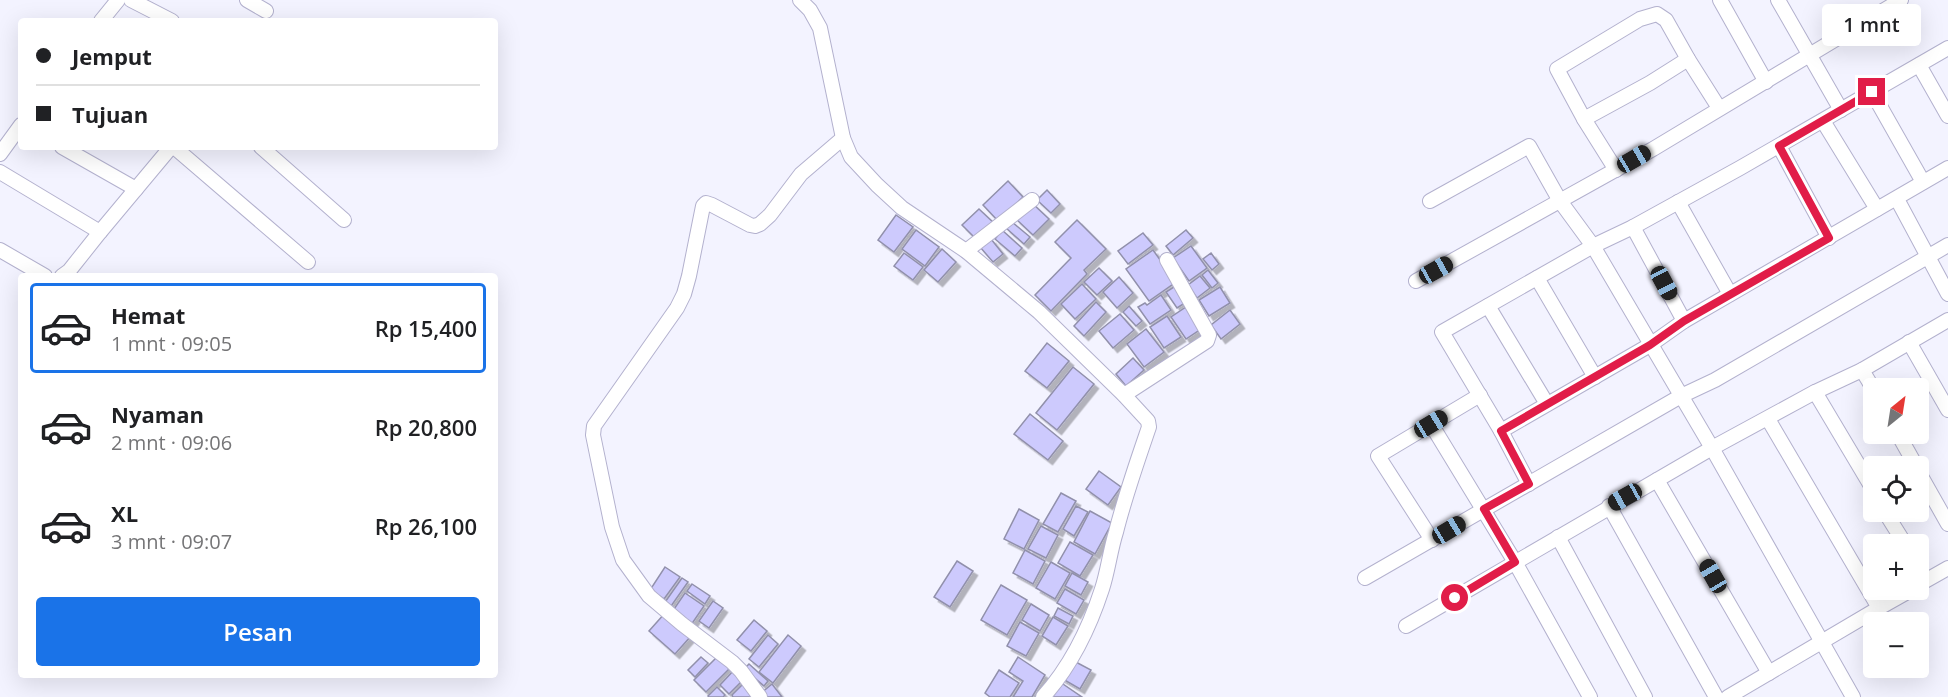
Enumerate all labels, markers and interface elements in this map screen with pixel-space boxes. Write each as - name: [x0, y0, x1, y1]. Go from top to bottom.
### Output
- callout: 1 mnt: [1822, 5, 1922, 47]
- text: 1 mnt: [1843, 11, 1900, 38]
- text: Jemput: [72, 41, 152, 71]
- route end: [1858, 78, 1885, 105]
- text: Tujuan: [72, 99, 148, 129]
- car: [1614, 142, 1654, 176]
- car: [1416, 253, 1456, 287]
- car: [1648, 263, 1680, 303]
- text: Hemat: [111, 300, 185, 330]
- icon: car: [39, 301, 93, 355]
- text: Rp 15,400: [375, 313, 477, 343]
- text: 1 mnt · 09:05: [111, 330, 232, 357]
- north arrow: [1863, 378, 1929, 444]
- map controls: [1863, 378, 1929, 678]
- text: Nyaman: [111, 399, 204, 429]
- icon: car: [39, 400, 93, 454]
- car: [1411, 407, 1451, 441]
- text: Rp 20,800: [375, 412, 477, 442]
- text: 2 mnt · 09:06: [111, 429, 232, 456]
- button: locate: [1863, 456, 1929, 522]
- car: [1605, 480, 1645, 514]
- text: XL: [111, 498, 138, 528]
- icon: car: [39, 499, 93, 553]
- text: Rp 26,100: [375, 511, 477, 541]
- car: [1429, 513, 1469, 547]
- text: 3 mnt · 09:07: [111, 528, 232, 555]
- button: +: [1863, 534, 1929, 600]
- car: [1696, 556, 1730, 596]
- route start: [1441, 584, 1468, 611]
- button: Pesan: [36, 597, 480, 666]
- button: −: [1863, 612, 1929, 678]

